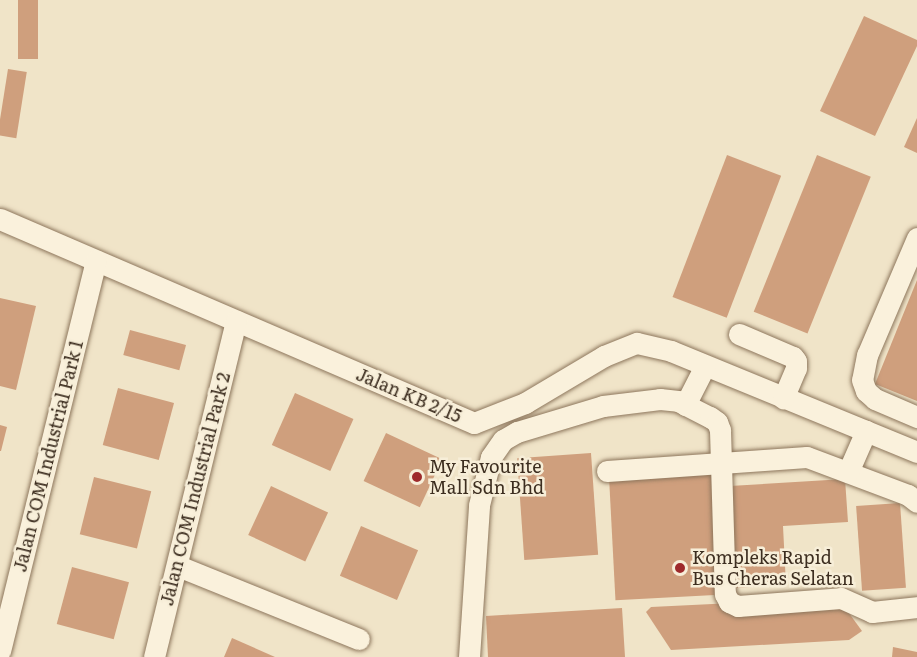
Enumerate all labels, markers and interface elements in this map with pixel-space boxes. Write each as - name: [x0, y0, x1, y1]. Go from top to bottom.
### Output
- street label: Jalan COM Industrial Park 1: [9, 338, 87, 574]
- street label: Jalan KB 2/15: [353, 363, 465, 427]
- street label: Jalan COM Industrial Park 2: [156, 370, 234, 608]
- place label: My Favourite Mall Sdn Bhd: [429, 456, 544, 498]
- marker: My Favourite Mall Sdn Bhd: [410, 470, 424, 484]
- place label: Kompleks Rapid Bus Cheras Selatan: [692, 547, 854, 590]
- marker: Kompleks Rapid Bus Cheras Selatan: [673, 561, 687, 575]

